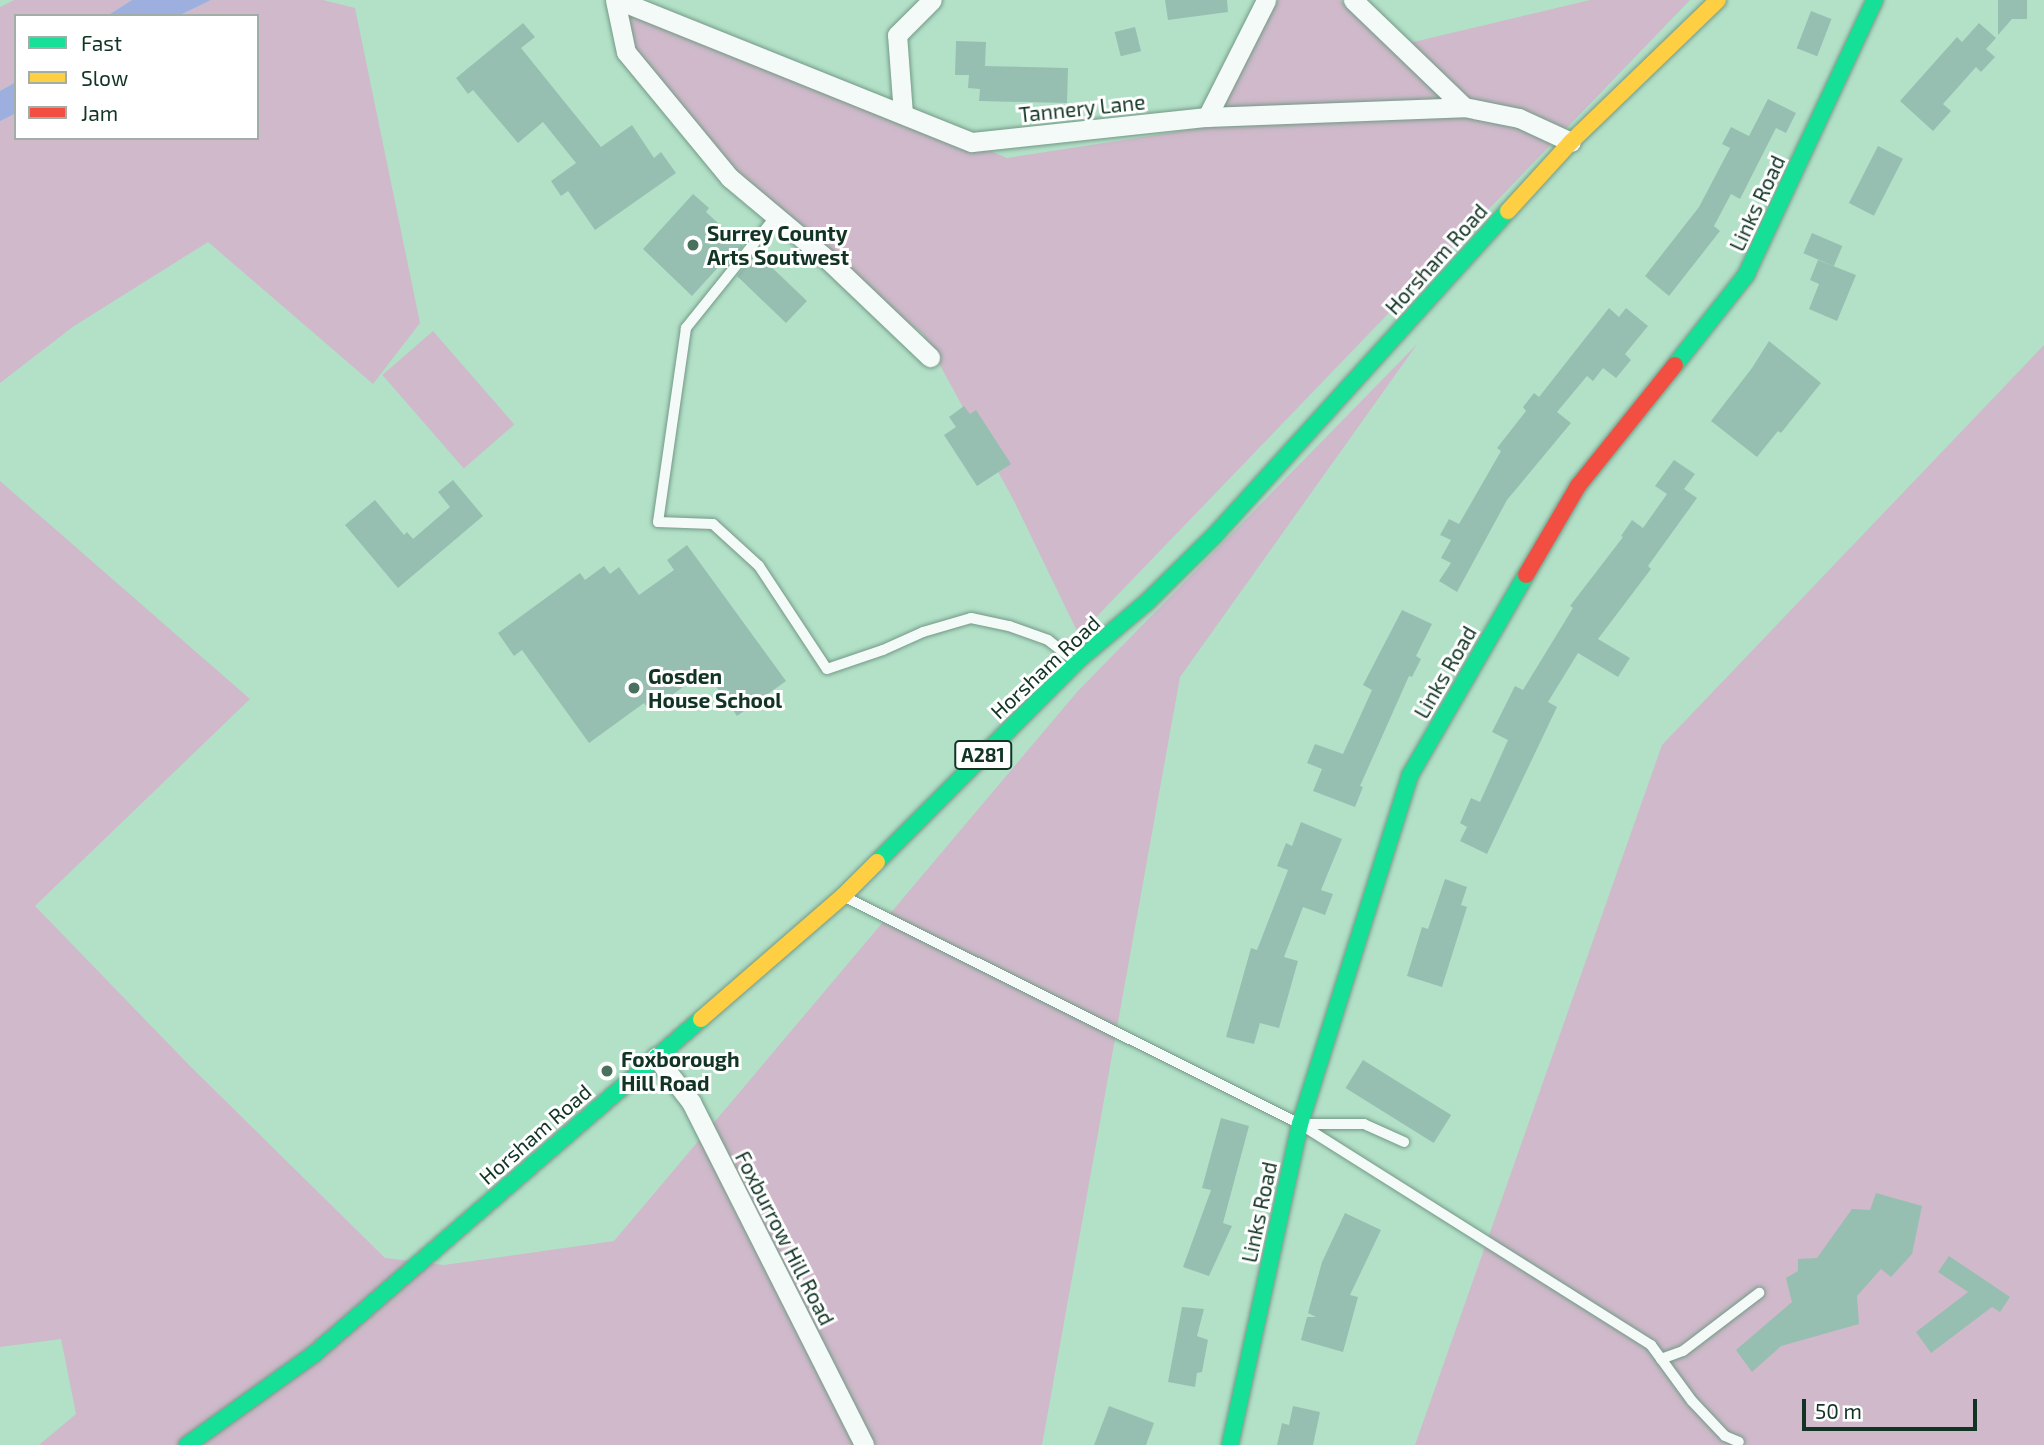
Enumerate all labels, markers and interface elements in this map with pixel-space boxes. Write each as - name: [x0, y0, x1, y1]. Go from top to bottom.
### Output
- legend: [14, 14, 259, 140]
- text: Fast: [81, 30, 122, 55]
- text: Slow: [81, 65, 128, 90]
- street label: Tannery Lane: [1017, 89, 1147, 127]
- text: Jam: [81, 100, 118, 125]
- street label: Links Road: [1724, 151, 1790, 255]
- street label: Horsham Road: [1380, 198, 1492, 320]
- place label: Surrey County Arts Soutwest: [707, 220, 849, 270]
- marker: Surrey County Arts Soutwest: [685, 237, 701, 253]
- street label: Horsham Road: [985, 610, 1105, 724]
- street label: Links Road: [1408, 621, 1482, 723]
- place label: Gosden House School: [648, 663, 782, 713]
- marker: Gosden House School: [626, 680, 642, 696]
- road number: A281: [953, 740, 1013, 770]
- place label: Foxborough Hill Road: [621, 1046, 740, 1096]
- marker: Foxborough Hill Road: [599, 1063, 615, 1079]
- street label: Horsham Road: [474, 1078, 596, 1190]
- street label: Foxburrow Hill Road: [730, 1146, 840, 1330]
- street label: Links Road: [1236, 1159, 1282, 1265]
- scale bar: [1806, 1386, 1981, 1430]
- text: 50 m: [1815, 1398, 1862, 1423]

